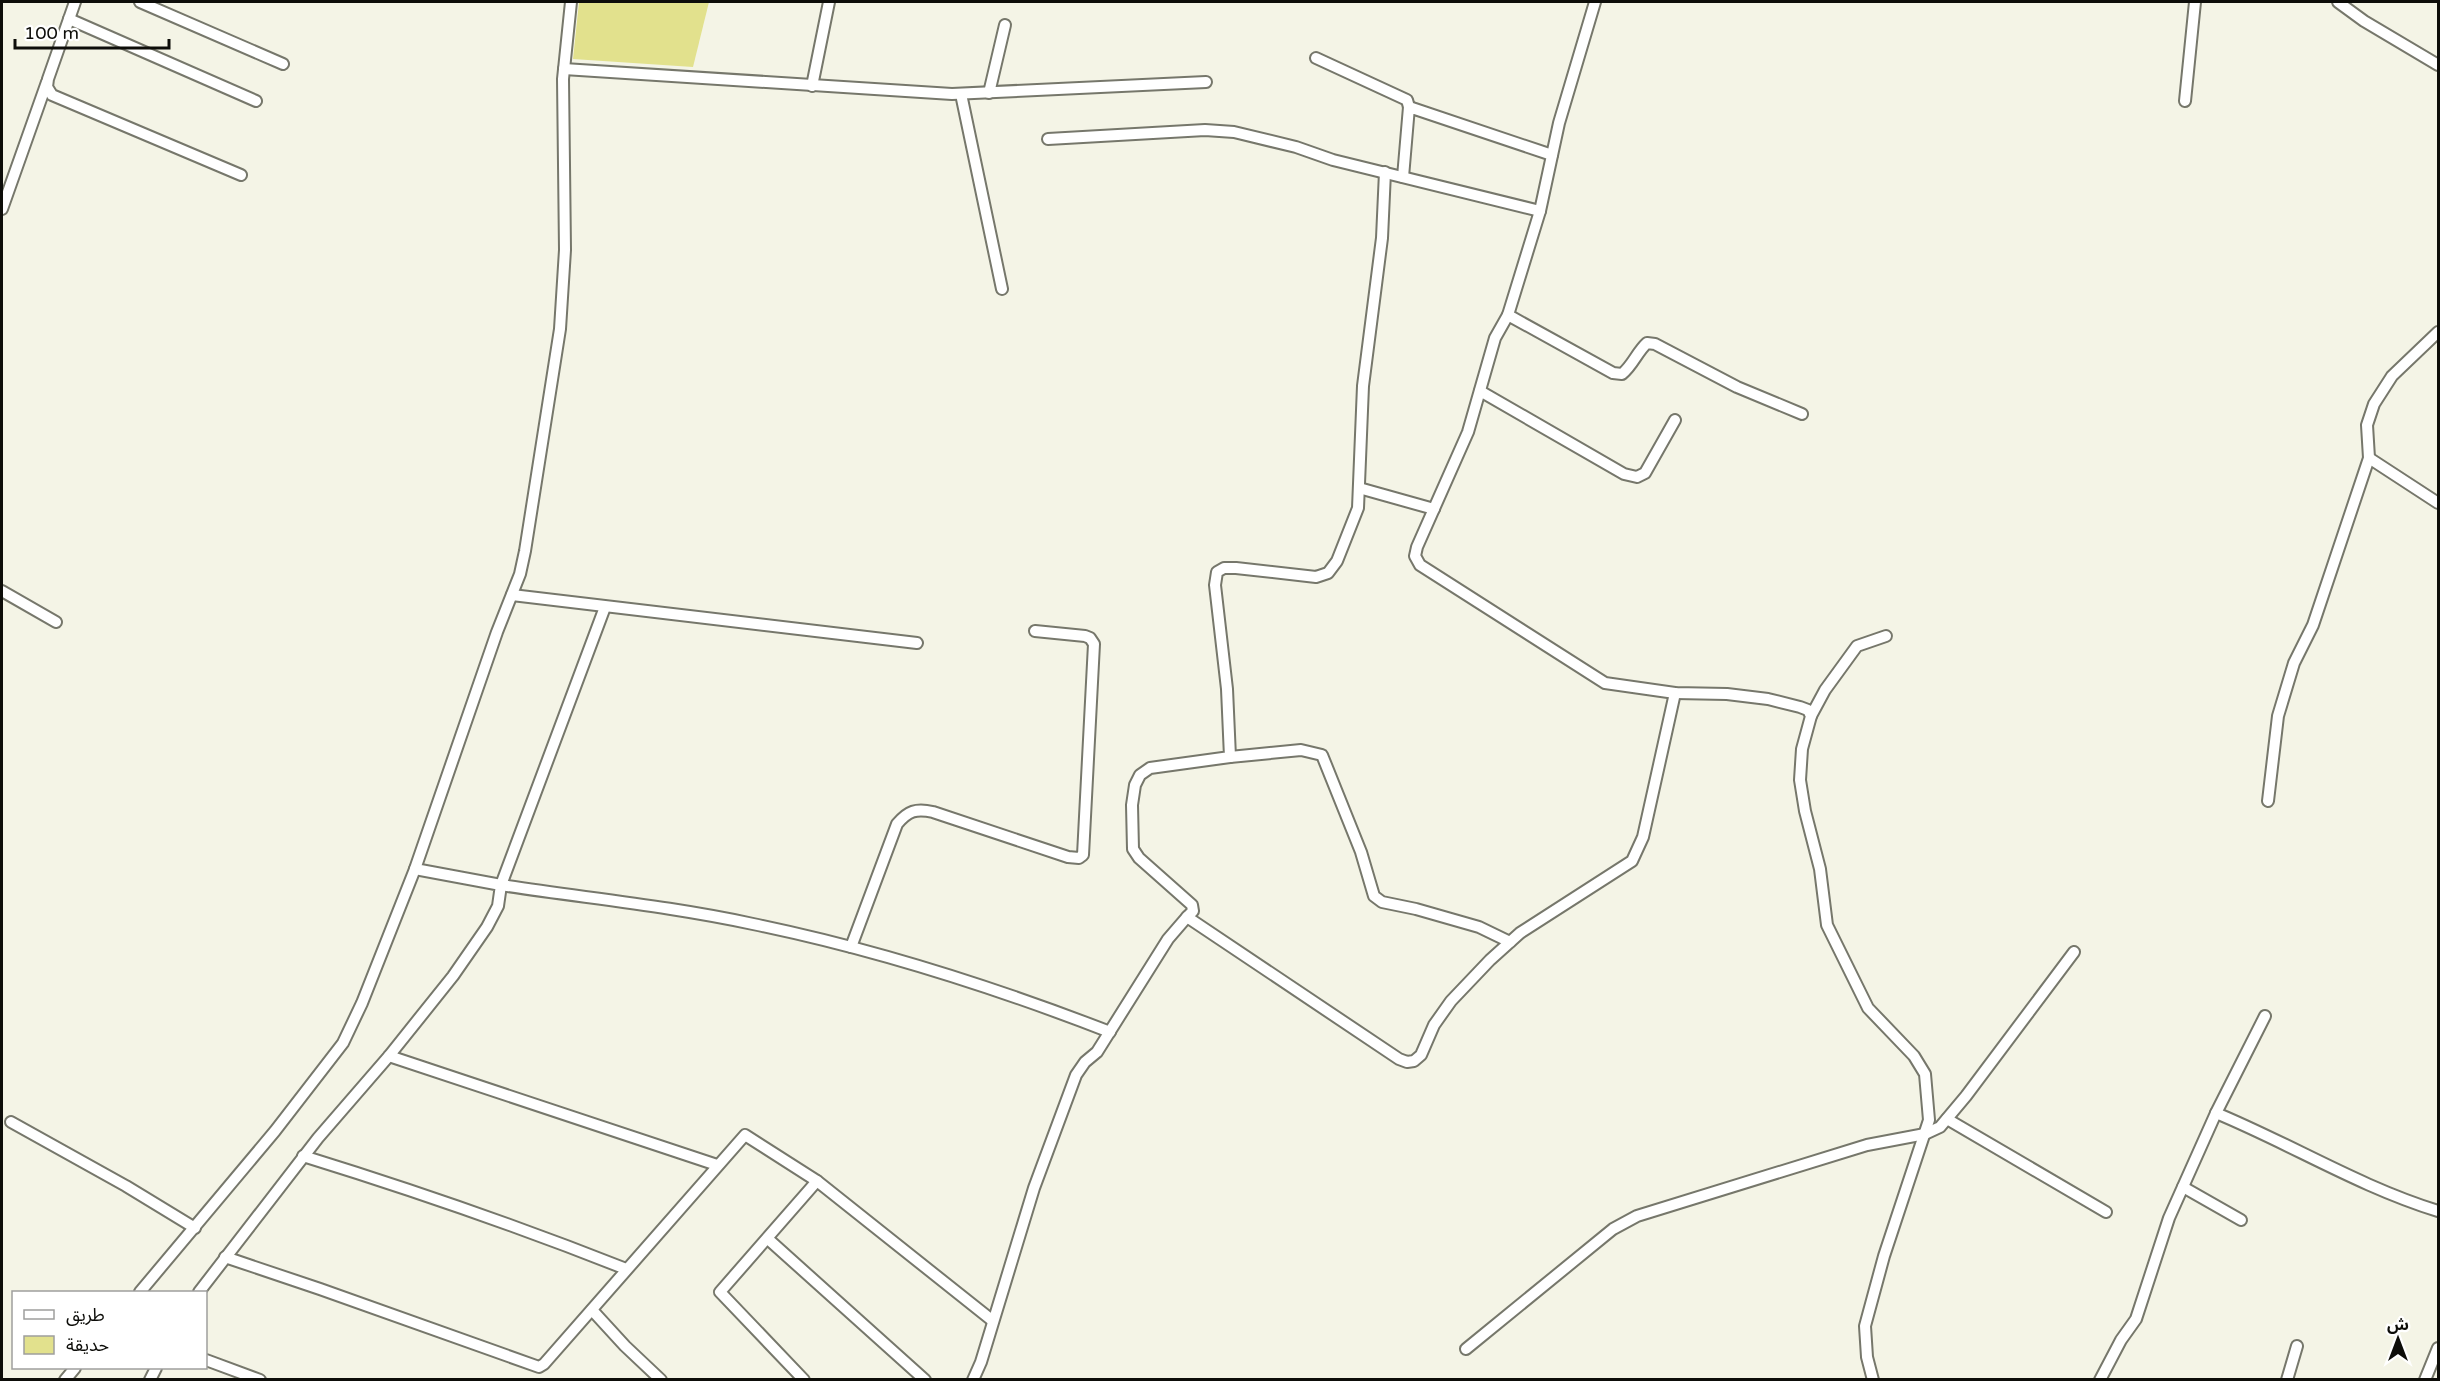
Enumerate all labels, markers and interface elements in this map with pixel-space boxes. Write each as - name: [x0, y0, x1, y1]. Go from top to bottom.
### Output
- scale bar: [15, 12, 170, 50]
- text: 100 m: [24, 22, 79, 44]
- legend: [12, 1291, 207, 1369]
- text: طريق: [66, 1304, 105, 1326]
- north arrow: [2368, 1309, 2428, 1369]
- text: ش: [2387, 1315, 2409, 1335]
- text: حديقة: [66, 1334, 109, 1356]

